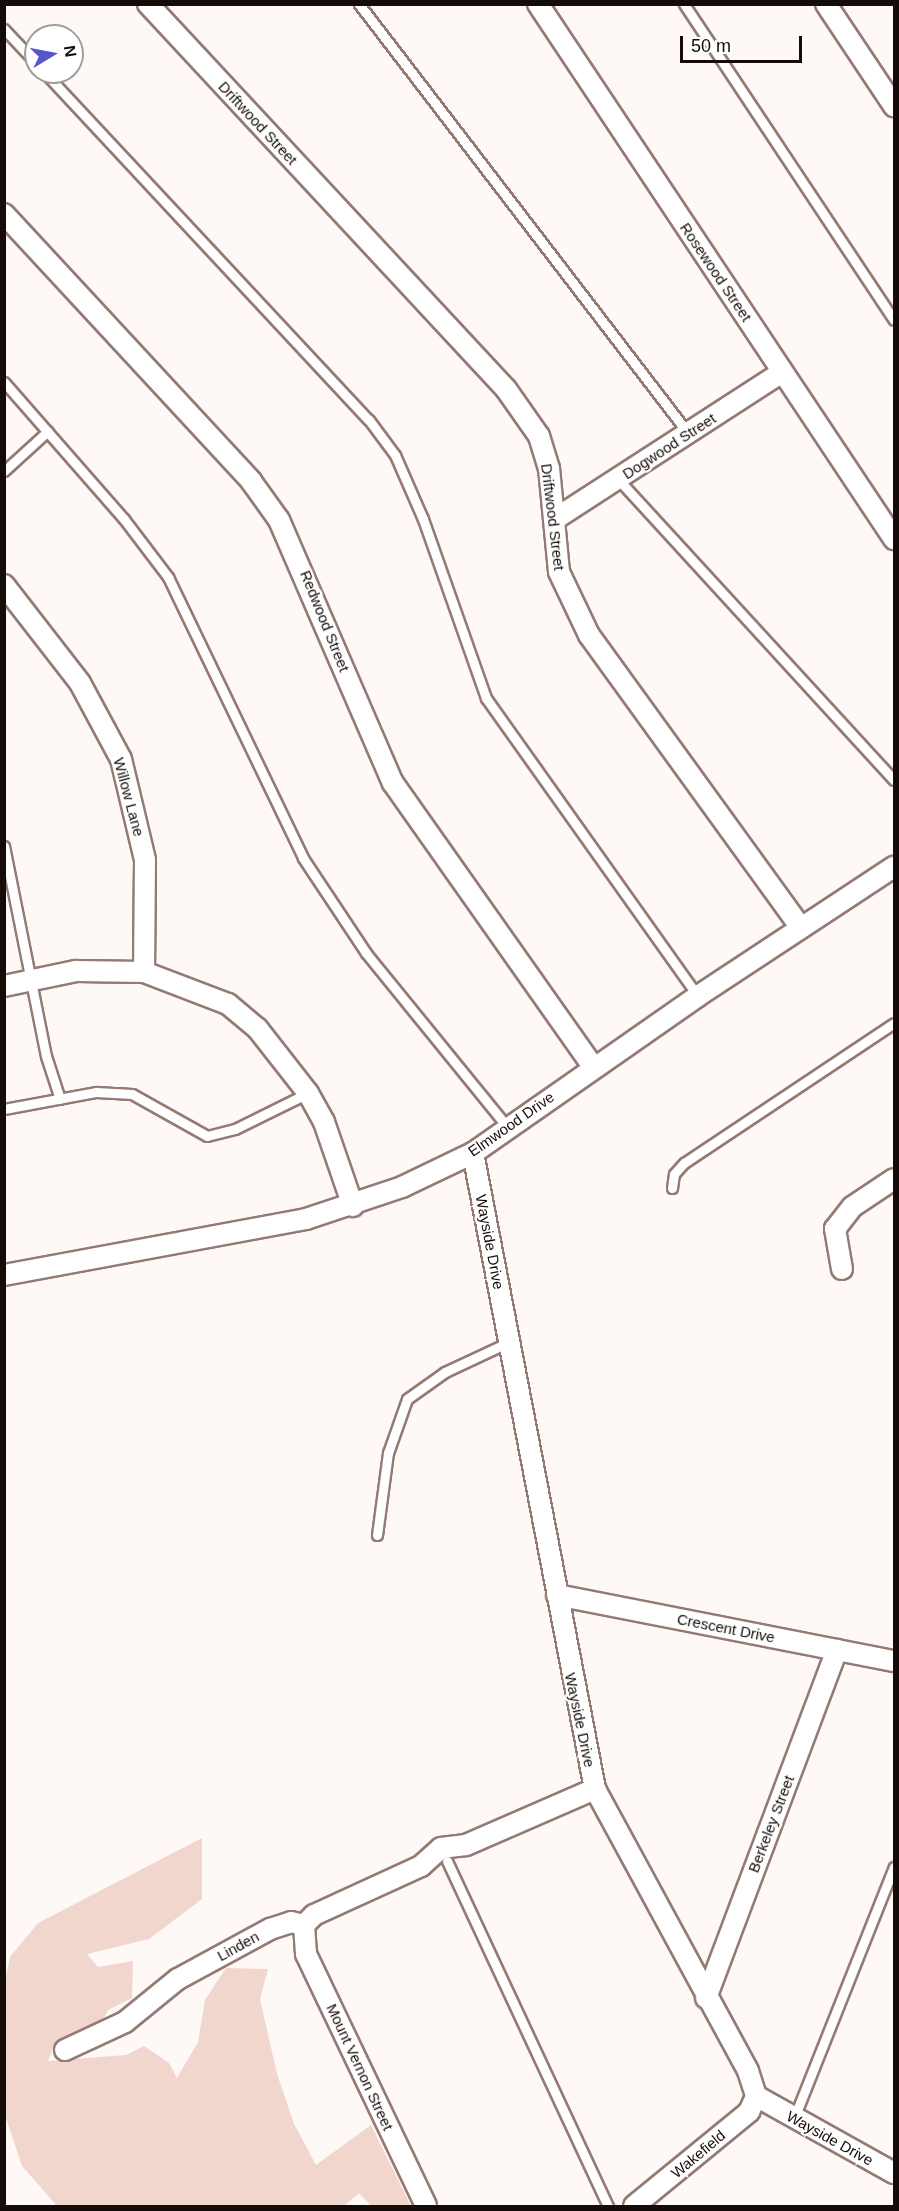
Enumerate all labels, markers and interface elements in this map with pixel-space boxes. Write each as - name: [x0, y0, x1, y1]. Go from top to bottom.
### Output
- north arrow: [24, 24, 84, 84]
- scale bar: [683, 24, 804, 62]
- text: 50 m: [691, 36, 731, 56]
- text: N: [61, 44, 80, 58]
- street label: Driftwood Street: [215, 78, 301, 168]
- street label: Rosewood Street: [676, 219, 756, 325]
- street label: Dogwood Street: [619, 409, 719, 483]
- street label: Driftwood Street: [538, 463, 568, 571]
- street label: Redwood Street: [297, 568, 353, 674]
- street label: Willow Lane: [110, 756, 148, 838]
- street label: Elmwood Drive: [465, 1088, 557, 1160]
- street label: Wayside Drive: [472, 1193, 508, 1291]
- street label: Crescent Drive: [676, 1610, 776, 1646]
- street label: Wayside Drive: [561, 1671, 599, 1769]
- street label: Berkeley Street: [744, 1773, 798, 1875]
- street label: Linden: [214, 1927, 262, 1965]
- street label: Mount Vernon Street: [323, 2001, 397, 2133]
- street label: Wayside Drive: [784, 2107, 876, 2169]
- street label: Wakefield: [667, 2126, 729, 2182]

